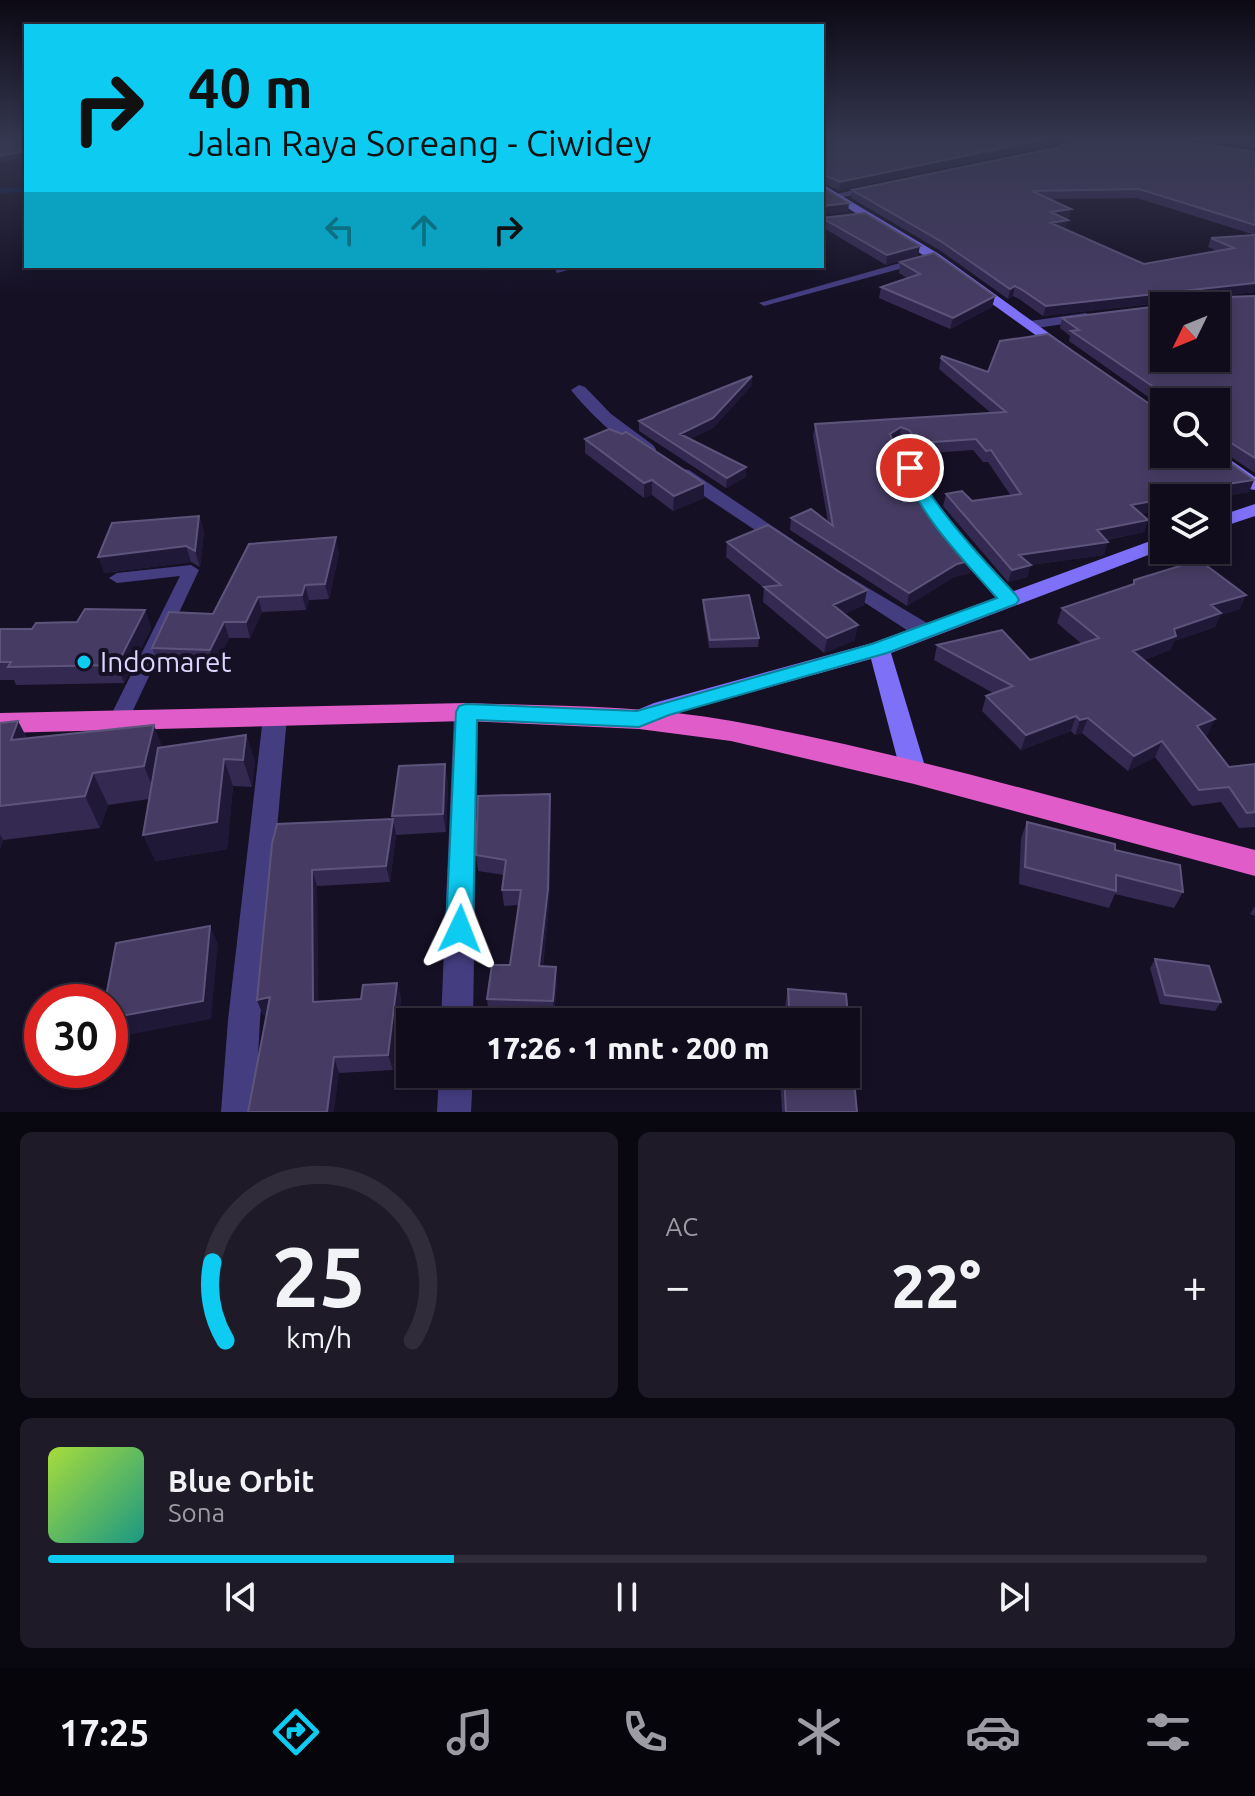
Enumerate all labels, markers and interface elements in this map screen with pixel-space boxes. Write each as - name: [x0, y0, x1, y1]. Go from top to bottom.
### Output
- icon: right: [56, 56, 160, 160]
- text: 40 m: [188, 56, 313, 119]
- text: Jalan Raya Soreang - Ciwidey: [188, 122, 652, 163]
- icon: left: [318, 208, 362, 252]
- icon: ahead: [402, 208, 446, 252]
- icon: right: [486, 208, 530, 252]
- north arrow: [1150, 292, 1230, 372]
- map controls: [1150, 292, 1230, 564]
- button: search: [1150, 388, 1230, 468]
- pin: [876, 434, 944, 502]
- icon: arrive: [888, 446, 932, 490]
- button: layers: [1150, 484, 1230, 564]
- place label: Indomaret: [100, 646, 232, 677]
- marker: Indomaret: [75, 653, 93, 671]
- position arrow: [418, 887, 502, 971]
- speed limit sign: 30: [24, 984, 128, 1088]
- text: 17:26 · 1 mnt · 200 m: [486, 1031, 770, 1065]
- text: AC: [666, 1212, 698, 1241]
- text: 25: [272, 1229, 366, 1323]
- text: 22°: [892, 1252, 981, 1319]
- text: −: [666, 1261, 690, 1310]
- text: +: [1182, 1261, 1207, 1310]
- text: km/h: [286, 1321, 352, 1353]
- text: Blue Orbit: [168, 1464, 314, 1498]
- text: Sona: [168, 1498, 225, 1527]
- icon: previous: [219, 1575, 263, 1619]
- icon: pause: [605, 1575, 649, 1619]
- icon: next: [992, 1575, 1036, 1619]
- icon: directions: [268, 1704, 324, 1760]
- icon: music: [442, 1704, 498, 1760]
- icon: phone: [617, 1704, 673, 1760]
- icon: climate: [791, 1704, 847, 1760]
- icon: car: [965, 1704, 1021, 1760]
- icon: filters: [1140, 1704, 1196, 1760]
- text: 17:25: [59, 1712, 149, 1753]

